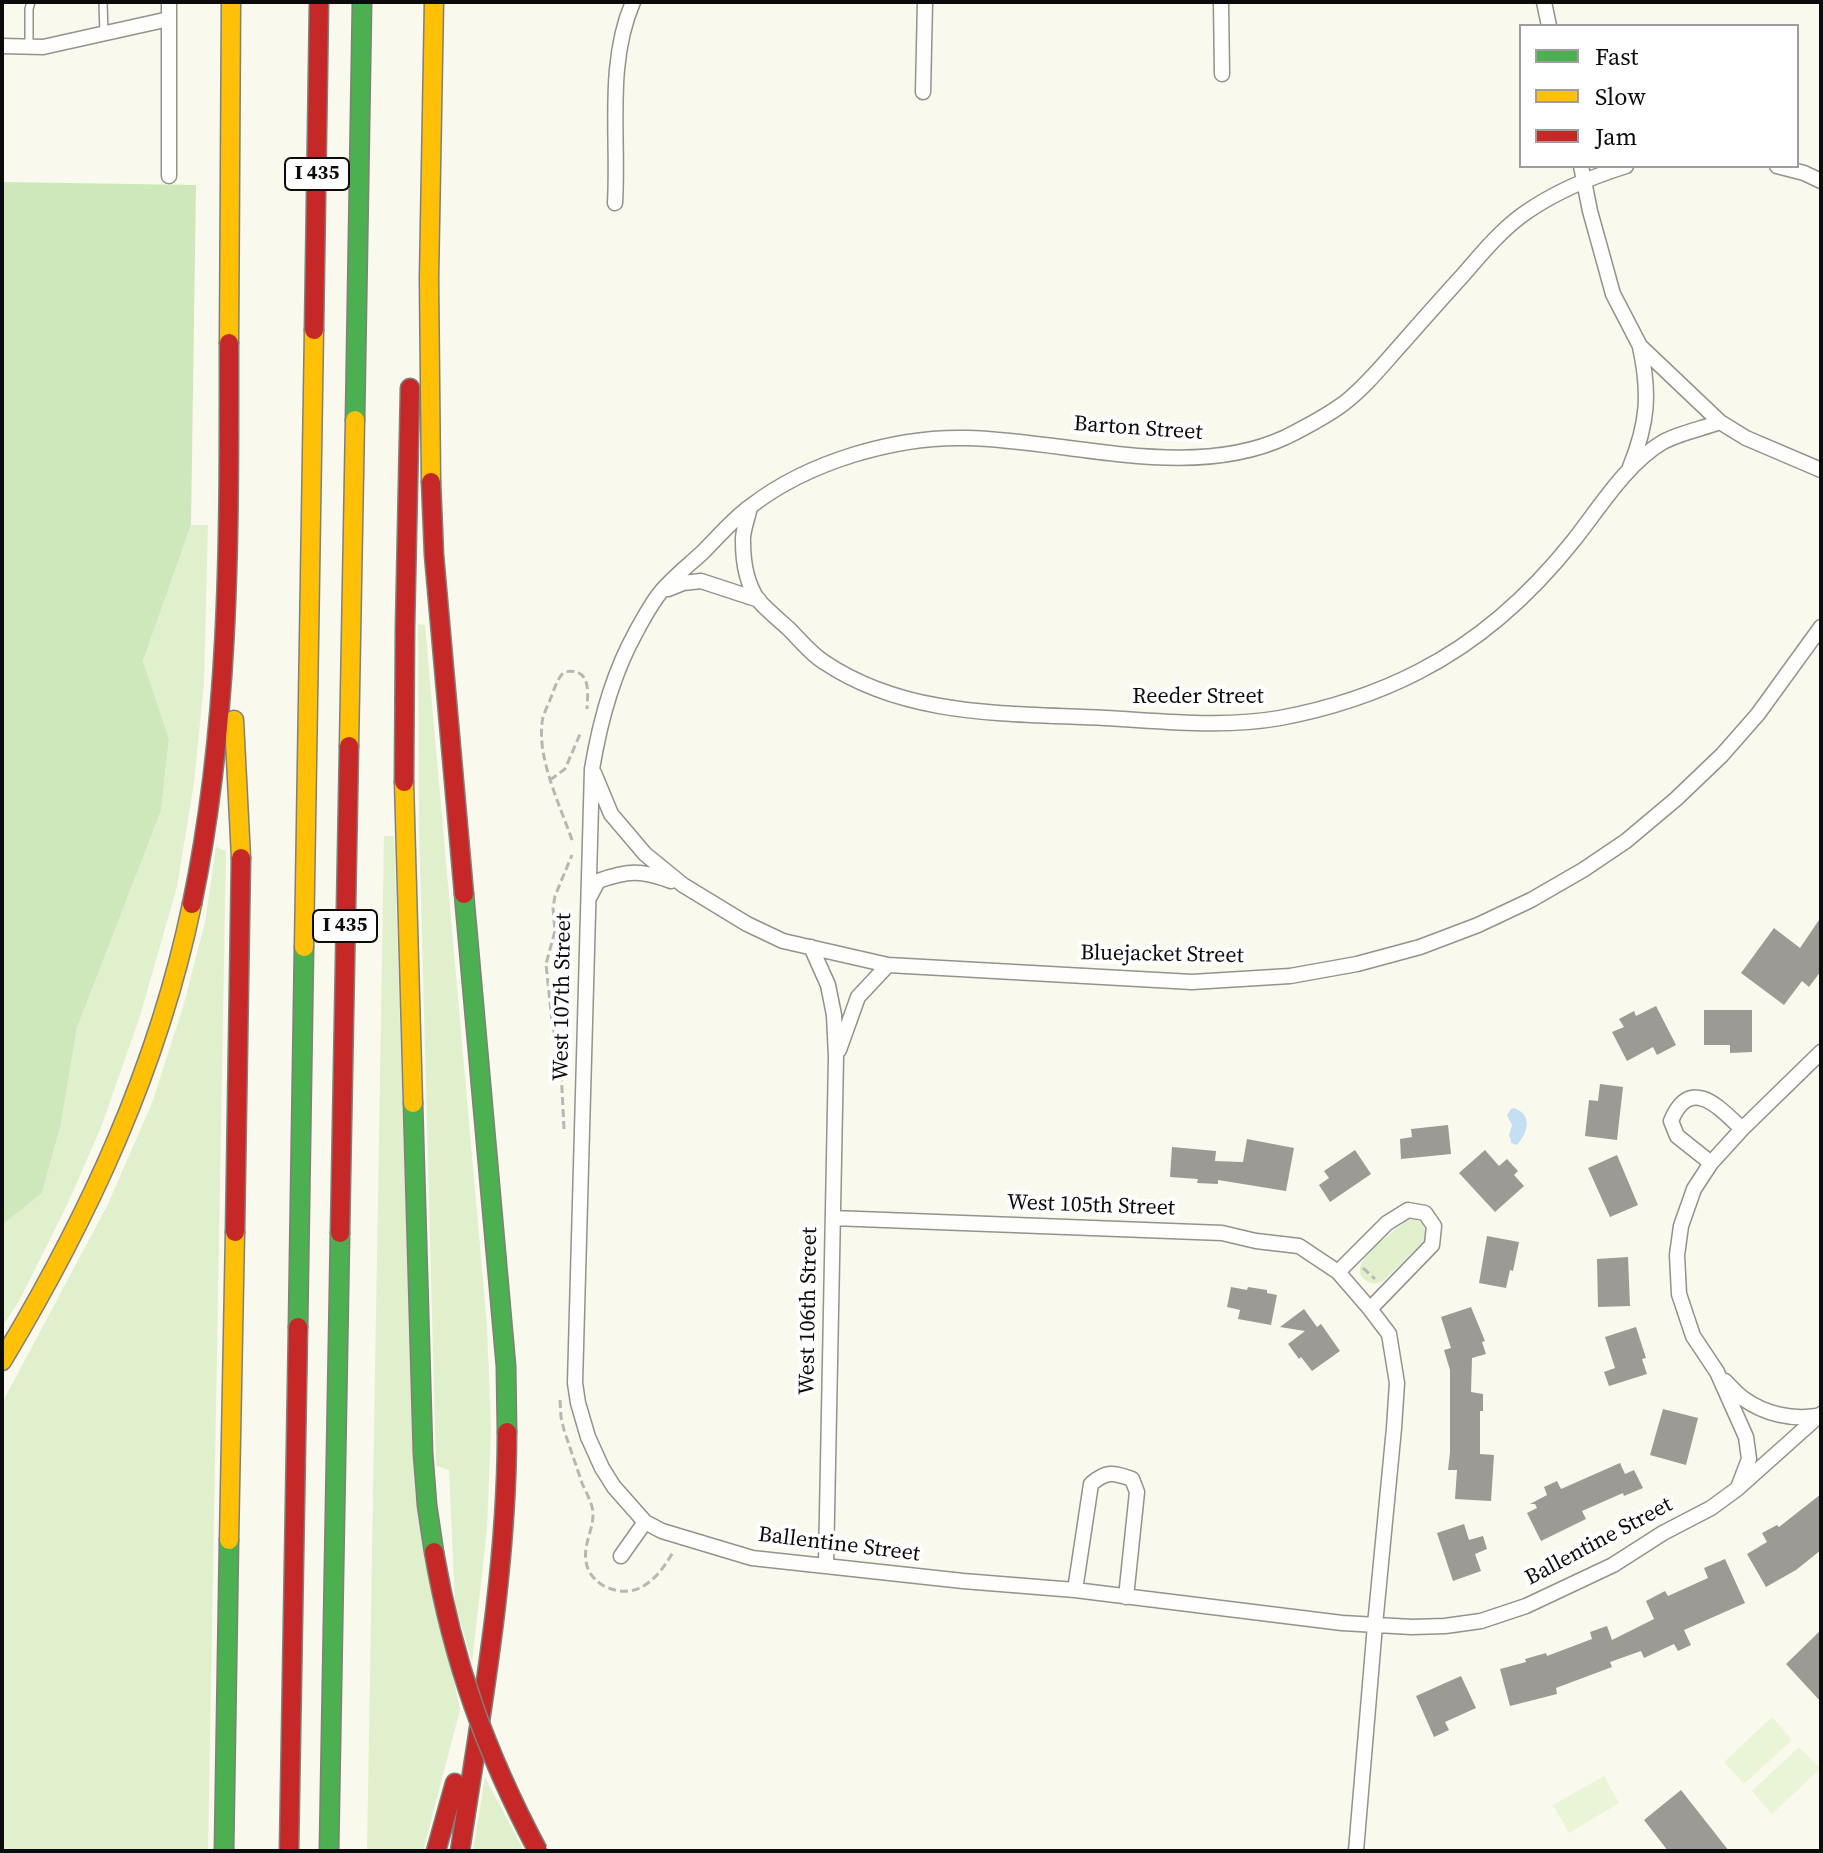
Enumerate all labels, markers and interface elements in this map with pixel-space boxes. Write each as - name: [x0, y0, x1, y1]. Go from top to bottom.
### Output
- legend: [1519, 24, 1799, 168]
- text: Fast: [1595, 40, 1638, 73]
- text: Slow: [1595, 80, 1646, 113]
- text: Jam: [1595, 120, 1637, 153]
- road number: I 435: [285, 158, 349, 190]
- street label: Barton Street: [1073, 411, 1203, 447]
- street label: Reeder Street: [1132, 684, 1264, 710]
- road number: I 435: [313, 910, 377, 942]
- street label: West 107th Street: [548, 913, 578, 1081]
- street label: Bluejacket Street: [1080, 940, 1244, 970]
- street label: West 105th Street: [1007, 1190, 1175, 1222]
- street label: West 106th Street: [794, 1227, 824, 1395]
- street label: Ballentine Street: [1521, 1492, 1677, 1592]
- street label: Ballentine Street: [757, 1522, 921, 1568]

